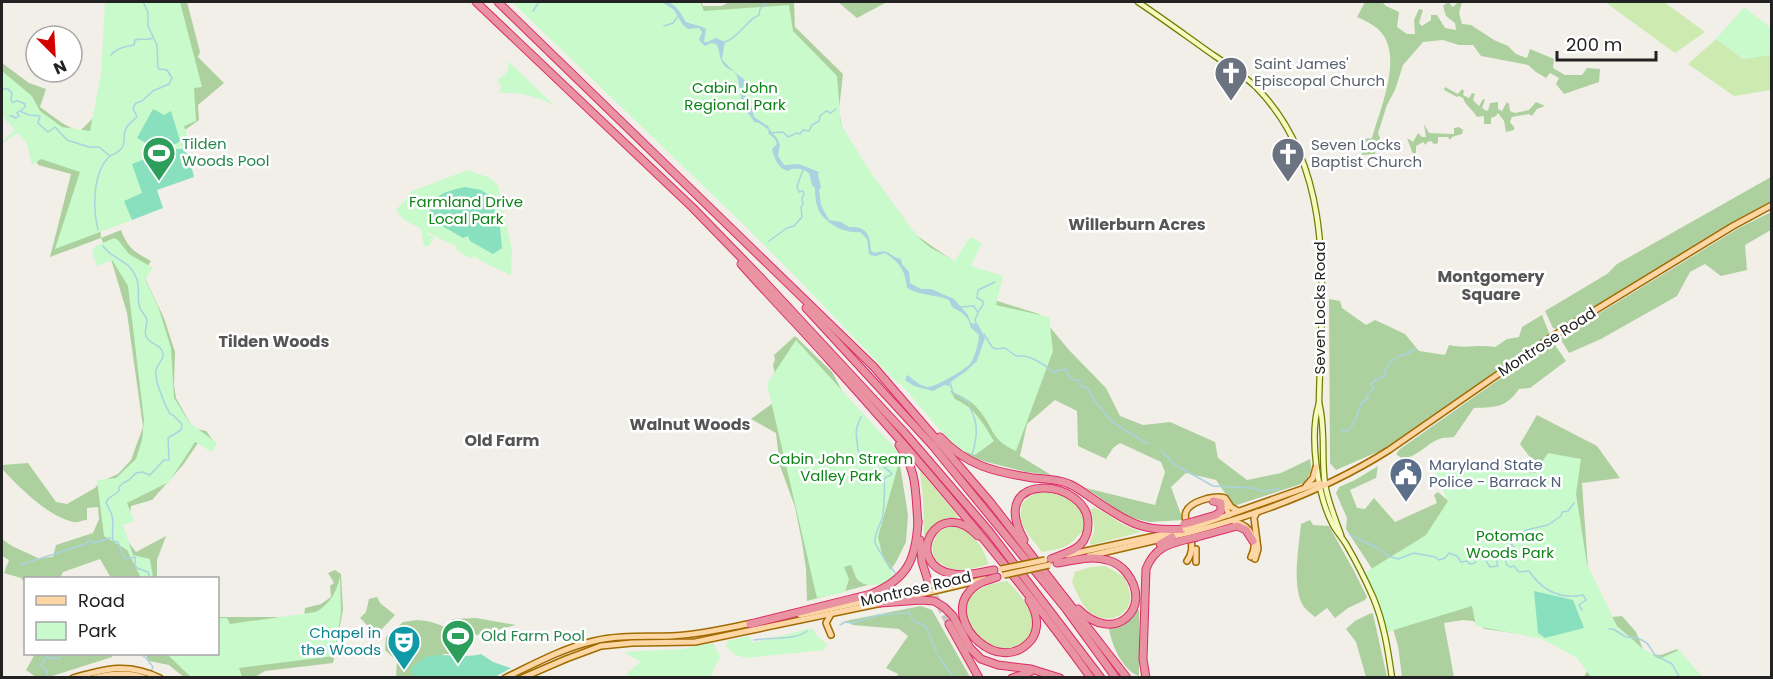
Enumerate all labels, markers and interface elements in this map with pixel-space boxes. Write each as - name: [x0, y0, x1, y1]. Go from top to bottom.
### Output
- north arrow: [24, 24, 84, 84]
- scale bar: [1557, 24, 1656, 62]
- text: 200 m: [1566, 32, 1622, 57]
- place label: Saint James' Episcopal Church: [1254, 53, 1385, 91]
- text: N: [50, 54, 70, 80]
- church icon: Saint James' Episcopal Church: [1213, 55, 1249, 102]
- park label: Cabin John Regional Park: [684, 77, 786, 115]
- place label: Tilden Woods Pool: [182, 133, 269, 171]
- place label: Seven Locks Baptist Church: [1311, 134, 1422, 172]
- sports icon: Tilden Woods Pool: [141, 135, 177, 182]
- church icon: Seven Locks Baptist Church: [1270, 136, 1306, 183]
- park label: Farmland Drive Local Park: [409, 191, 523, 229]
- district label: Willerburn Acres: [1068, 213, 1206, 236]
- street label: Seven Locks Road: [1309, 241, 1330, 375]
- district label: Montgomery Square: [1438, 265, 1545, 306]
- street label: Montrose Road: [1494, 302, 1600, 381]
- district label: Tilden Woods: [219, 330, 329, 353]
- district label: Walnut Woods: [630, 413, 751, 436]
- district label: Old Farm: [465, 429, 540, 452]
- park label: Cabin John Stream Valley Park: [769, 448, 913, 486]
- place label: Maryland State Police - Barrack N: [1429, 454, 1561, 492]
- public building icon: Maryland State Police - Barrack N: [1388, 456, 1424, 503]
- park label: Potomac Woods Park: [1466, 525, 1554, 563]
- street label: Montrose Road: [859, 566, 973, 611]
- legend: [24, 577, 219, 655]
- text: Road: [78, 588, 125, 613]
- text: Park: [78, 618, 117, 643]
- sports icon: Old Farm Pool: [440, 618, 476, 665]
- place label: Chapel in the Woods: [301, 622, 381, 660]
- theatre icon: Chapel in the Woods: [386, 624, 422, 671]
- place label: Old Farm Pool: [481, 625, 585, 646]

